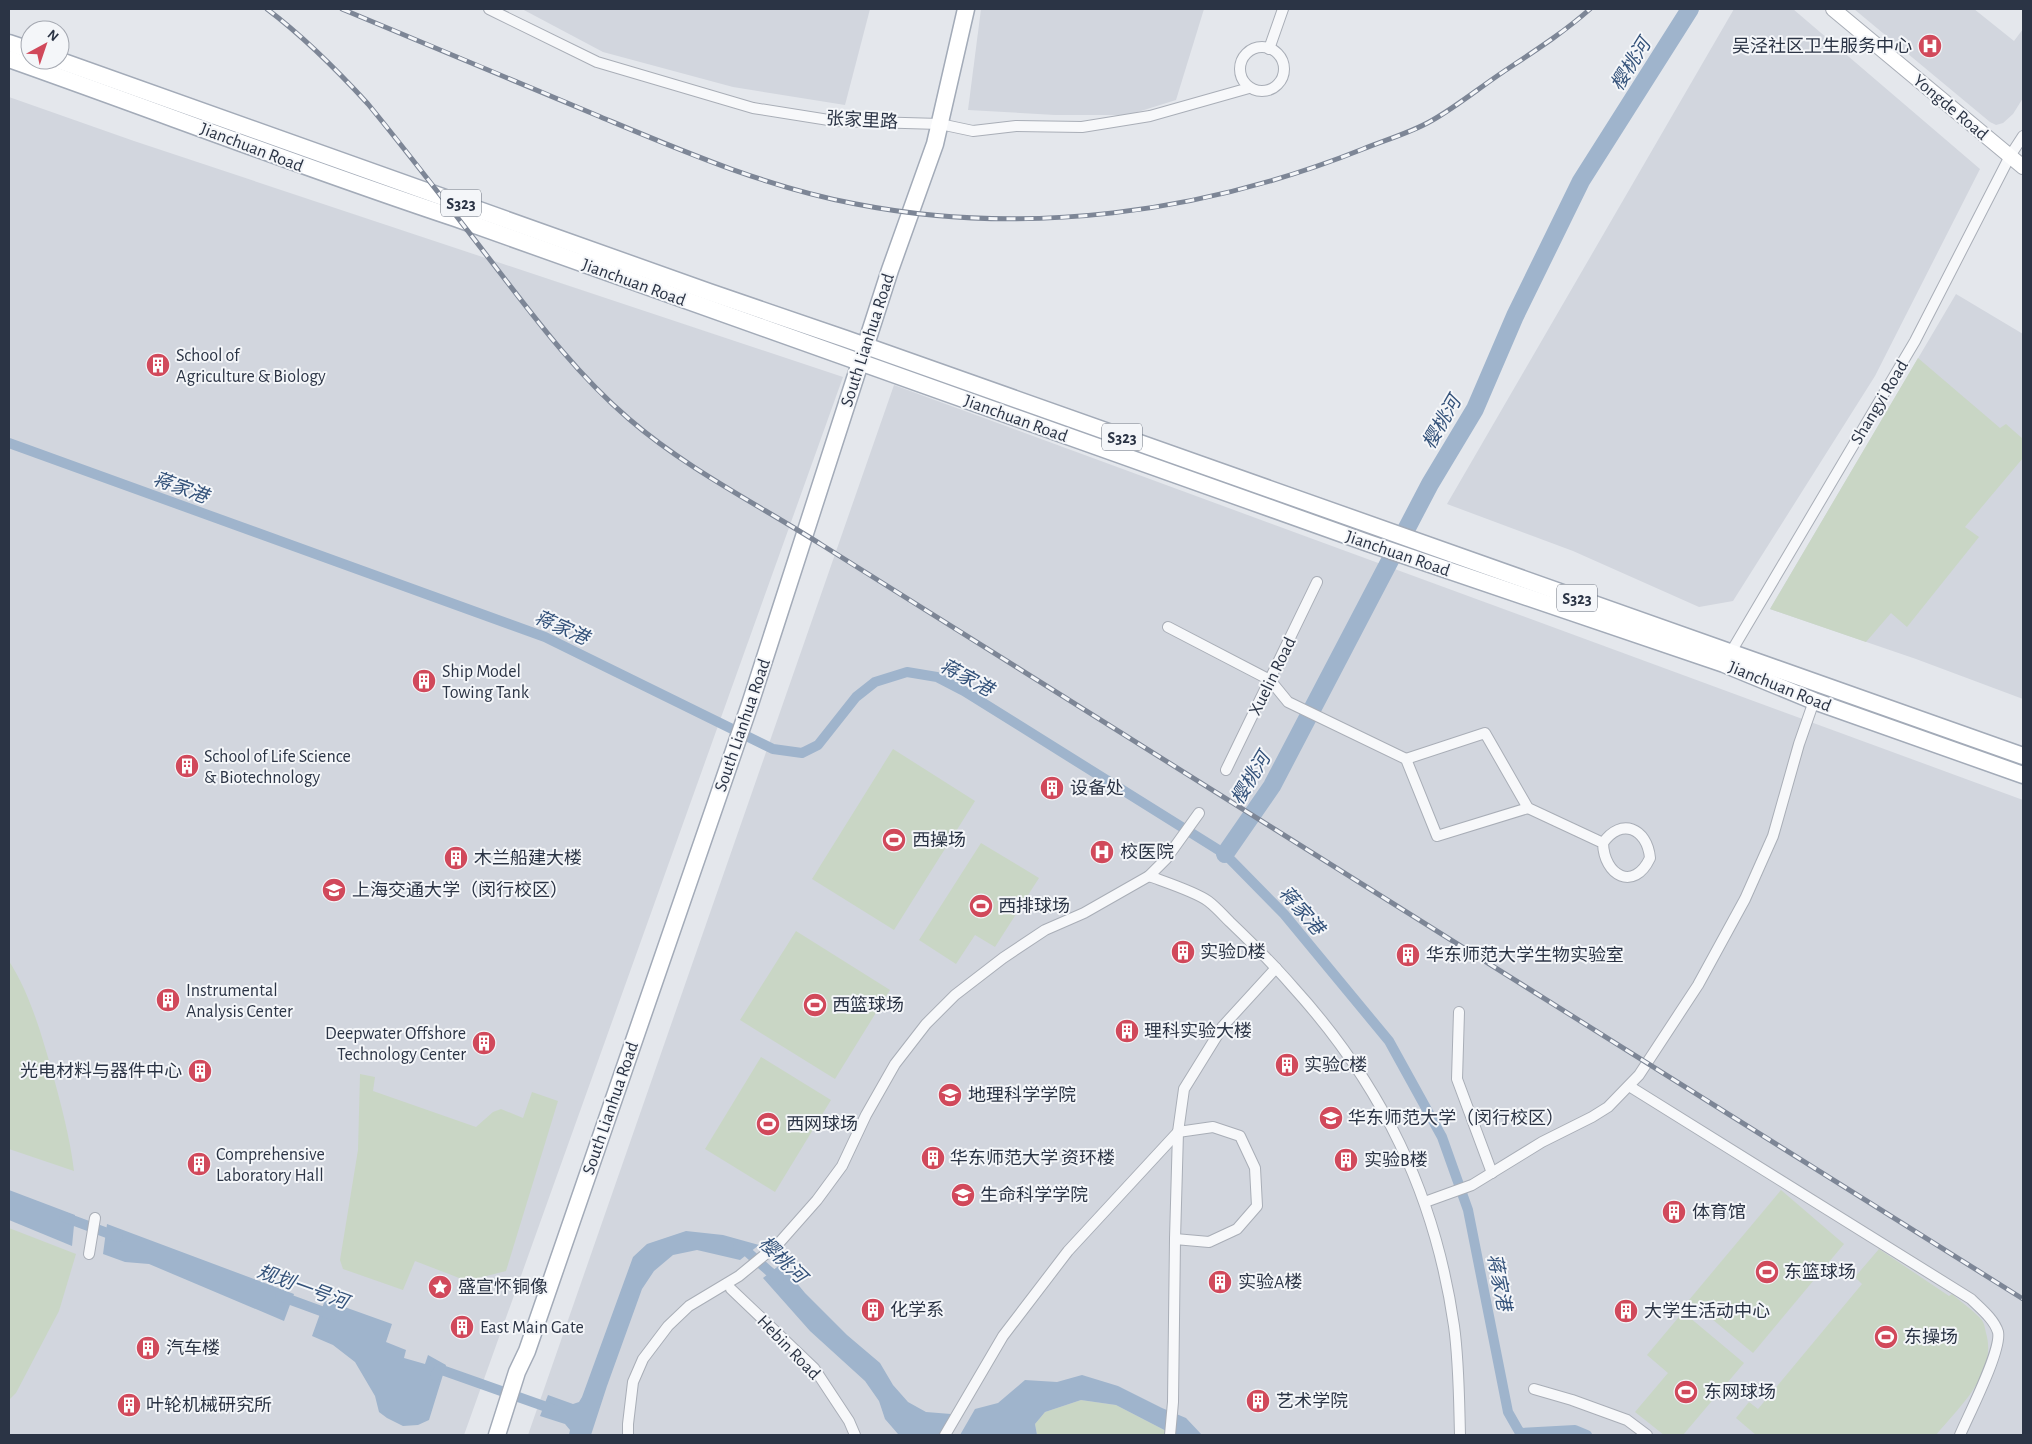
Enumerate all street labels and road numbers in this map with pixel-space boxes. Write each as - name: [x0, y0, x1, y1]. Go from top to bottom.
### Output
- street label: Yongde Road: [1910, 71, 1991, 144]
- street label: 张家里路: [826, 108, 898, 132]
- street label: Jianchuan Road: [198, 120, 306, 176]
- road number: S323: [441, 190, 481, 217]
- street label: Jianchuan Road: [579, 256, 688, 310]
- street label: South Lianhua Road: [838, 271, 898, 409]
- street label: Shangyi Road: [1848, 357, 1912, 448]
- street label: Jianchuan Road: [961, 392, 1070, 446]
- road number: S323: [1102, 424, 1142, 451]
- street label: Jianchuan Road: [1343, 528, 1452, 580]
- road number: S323: [1557, 584, 1597, 612]
- street label: Xuelin Road: [1246, 634, 1300, 718]
- street label: South Lianhua Road: [712, 657, 774, 794]
- street label: Jianchuan Road: [1726, 658, 1834, 716]
- street label: South Lianhua Road: [580, 1040, 642, 1177]
- street label: Hebin Road: [753, 1312, 823, 1383]

